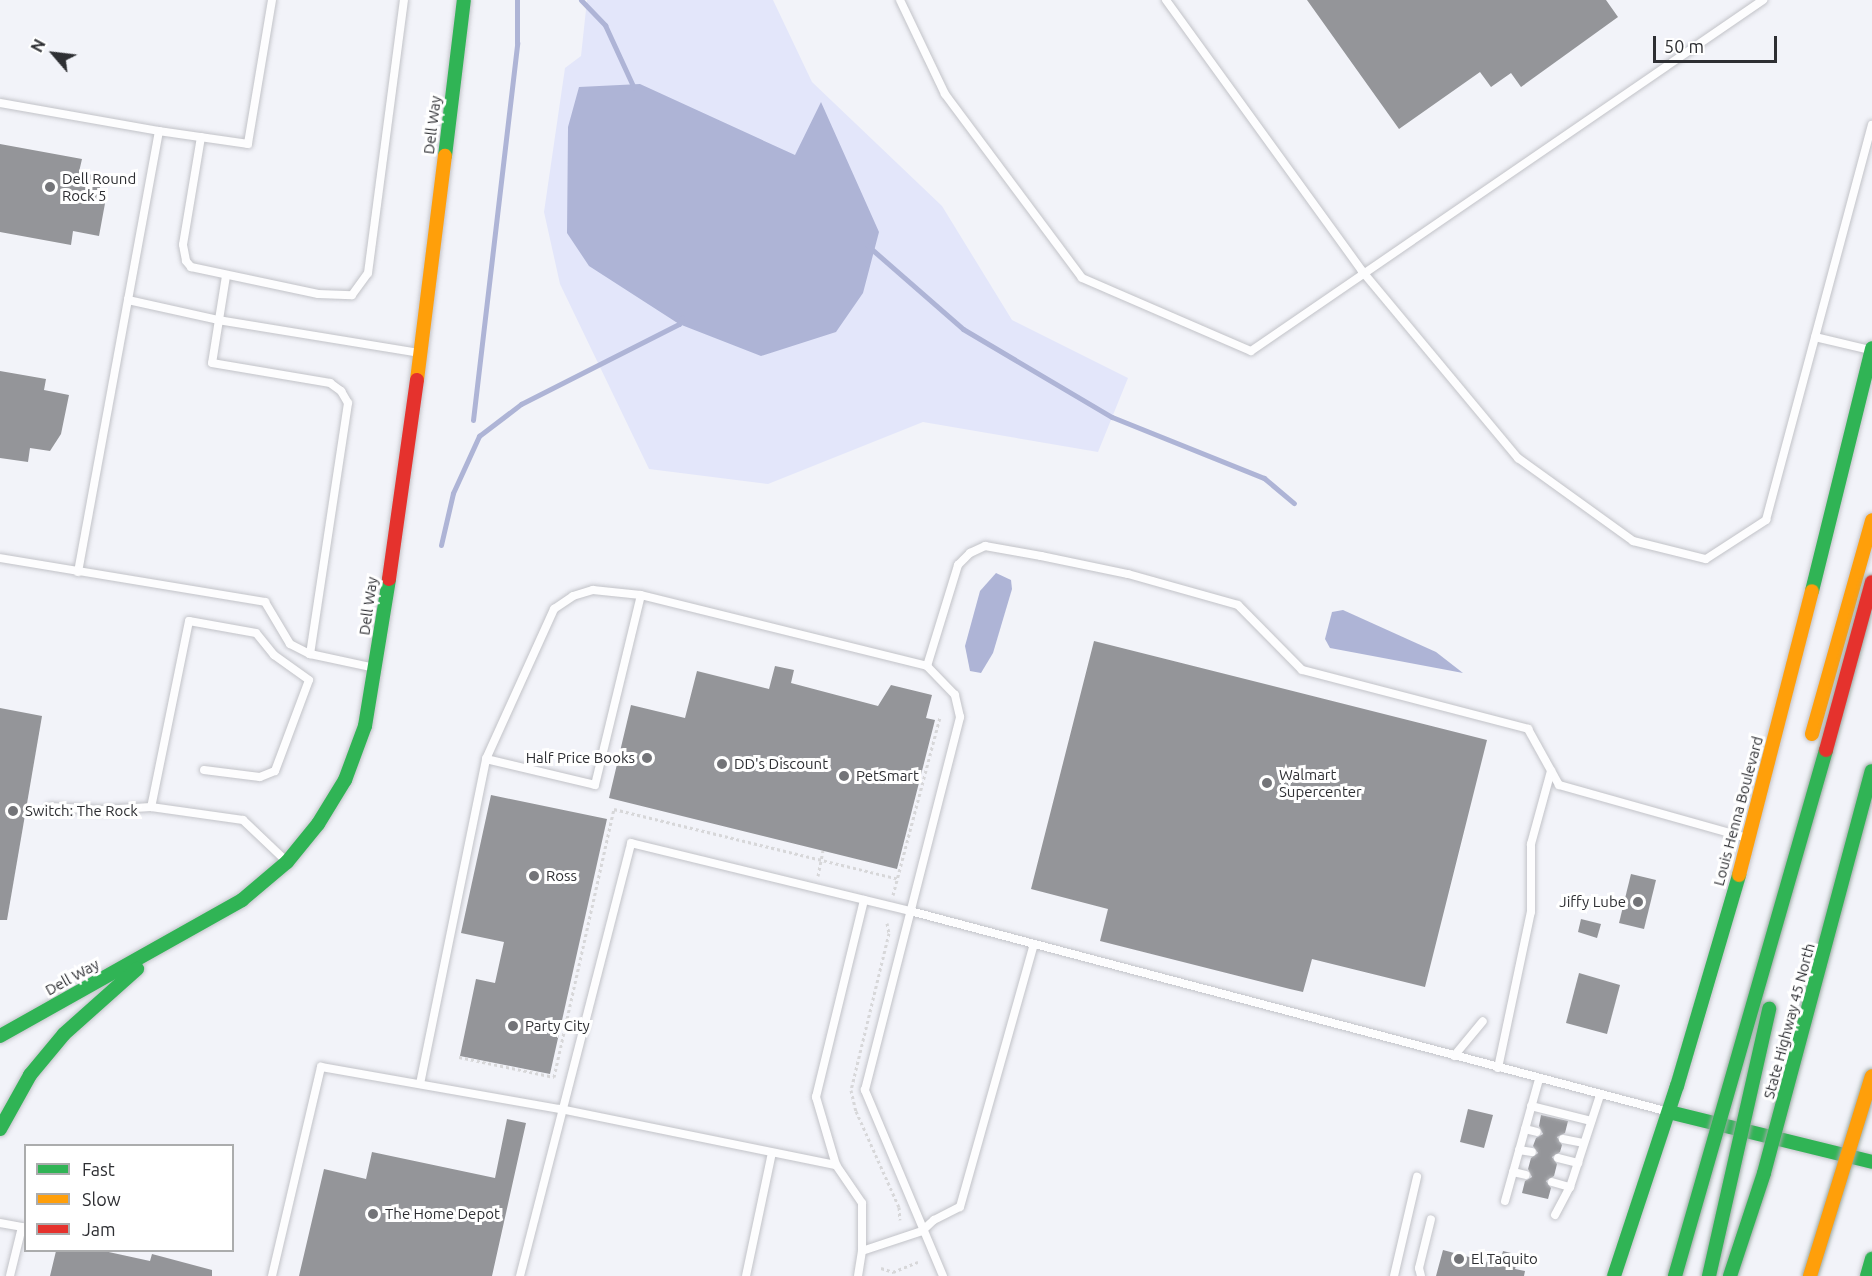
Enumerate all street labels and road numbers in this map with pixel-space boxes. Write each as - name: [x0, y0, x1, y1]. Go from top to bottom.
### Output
- street label: Dell Way: [419, 95, 445, 155]
- street label: Dell Way: [355, 576, 381, 636]
- street label: Louis Henna Boulevard: [1709, 734, 1767, 888]
- street label: State Highway 45 North: [1760, 941, 1818, 1101]
- street label: Dell Way: [42, 955, 102, 999]

